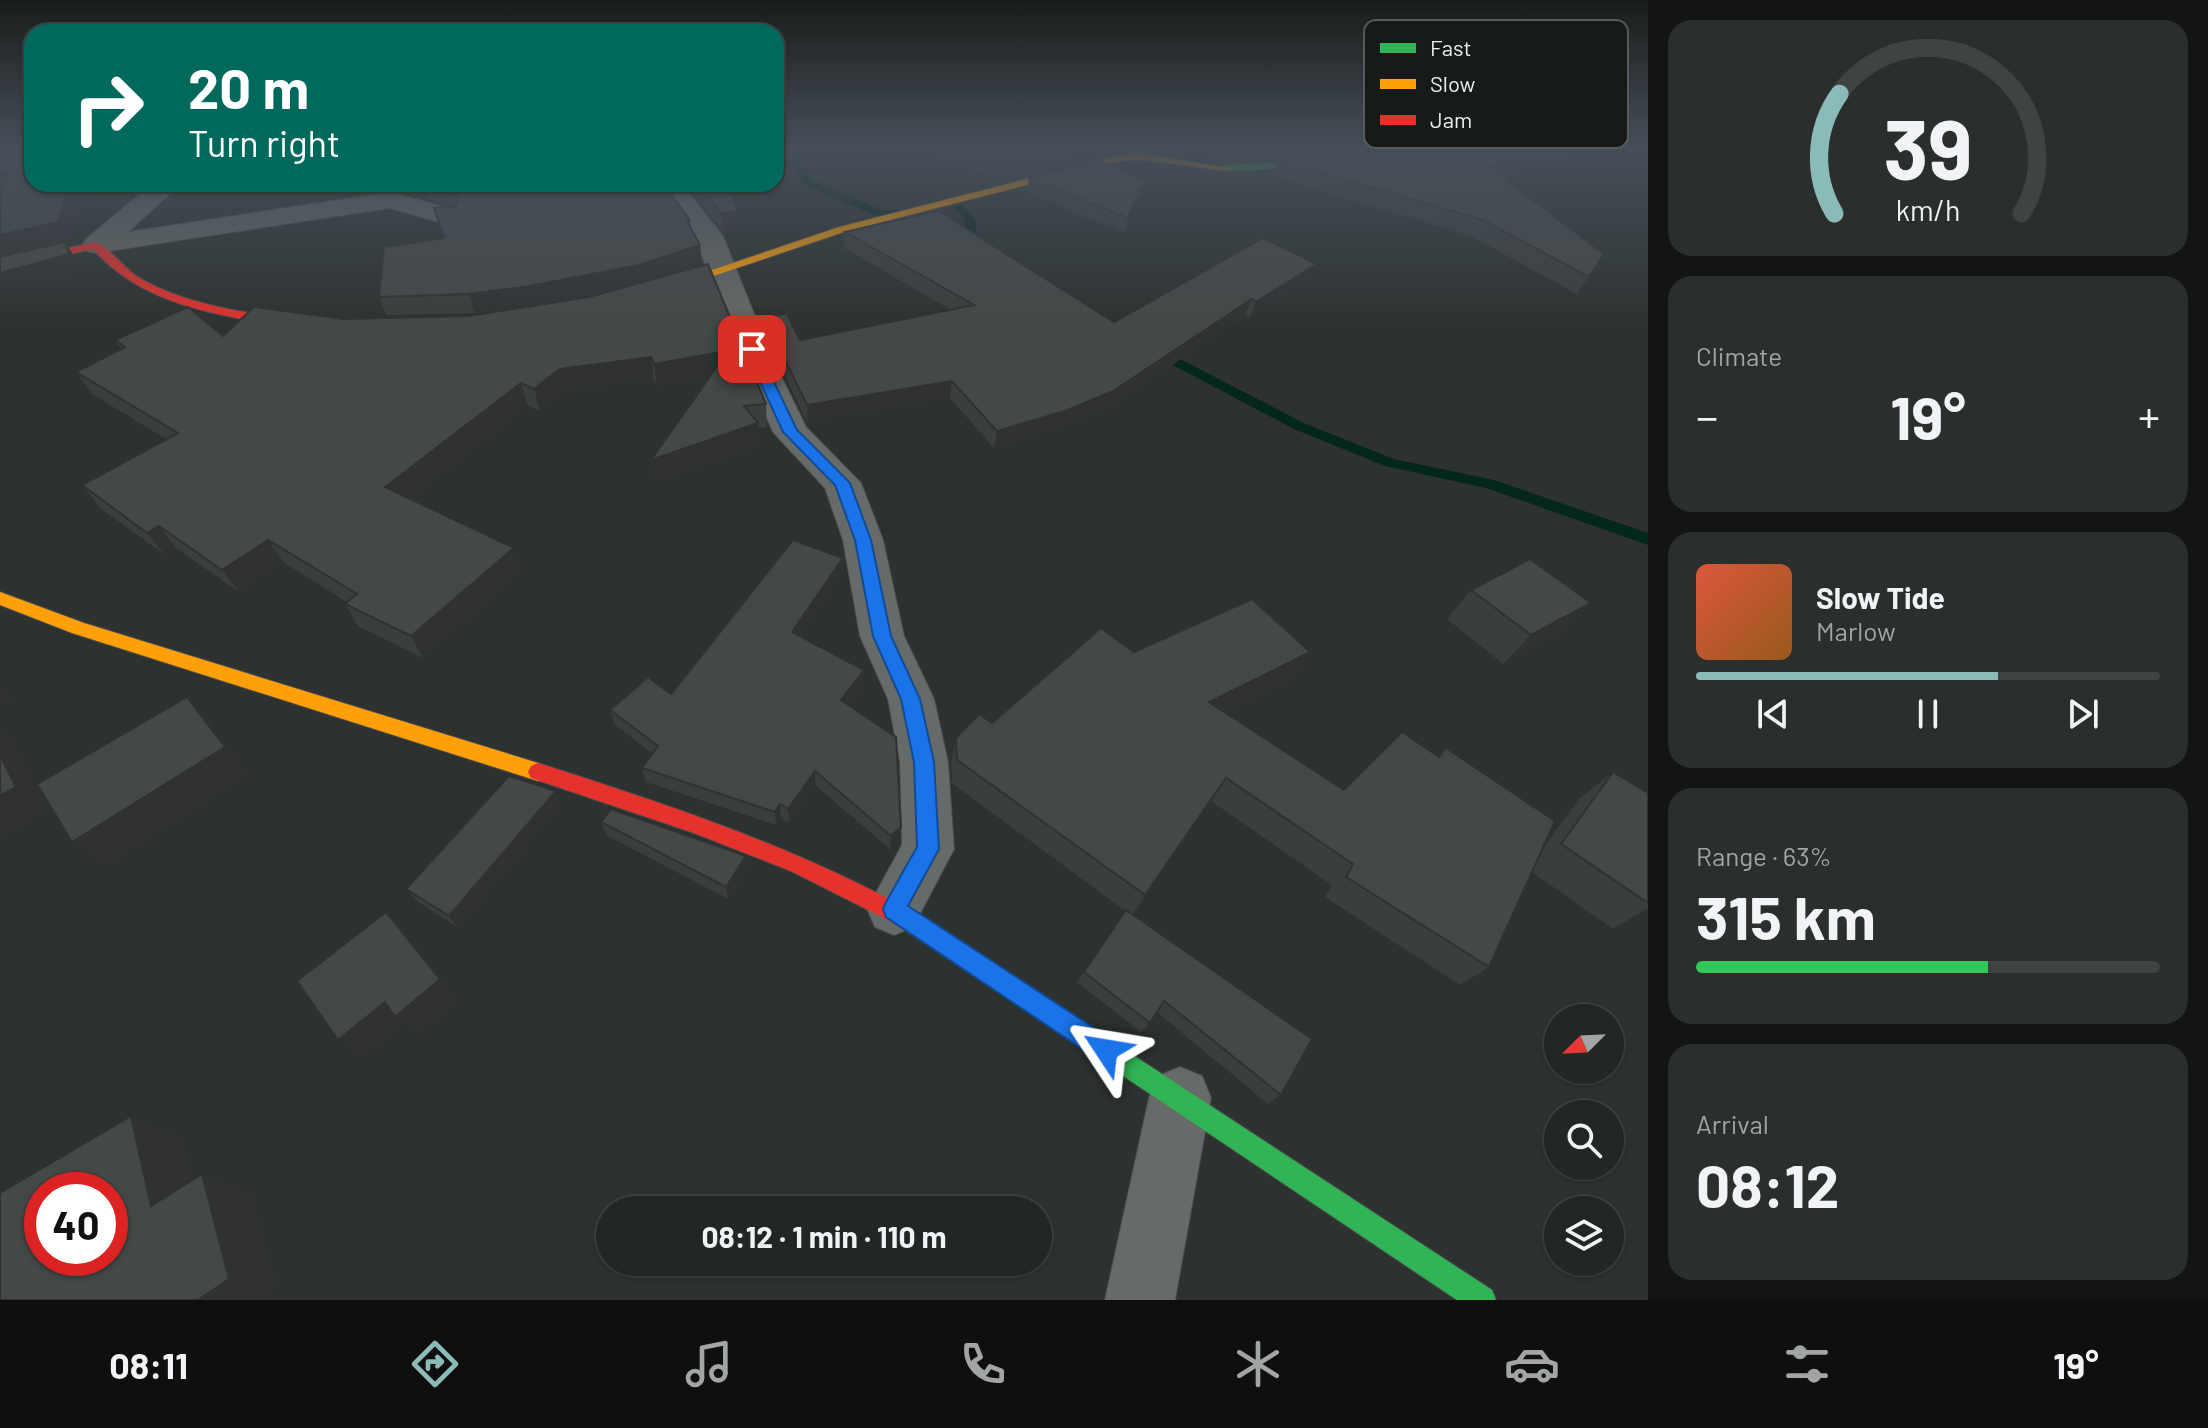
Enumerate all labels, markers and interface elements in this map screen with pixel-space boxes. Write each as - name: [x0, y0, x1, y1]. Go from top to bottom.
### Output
- legend: [1364, 20, 1628, 148]
- text: Fast: [1430, 34, 1472, 60]
- text: 20 m: [188, 53, 309, 120]
- icon: right: [56, 56, 160, 160]
- text: Slow: [1430, 70, 1475, 96]
- text: 39: [1883, 97, 1973, 197]
- text: Jam: [1430, 106, 1472, 132]
- text: Turn right: [188, 121, 340, 164]
- text: km/h: [1896, 192, 1960, 227]
- pin: [718, 315, 786, 383]
- icon: arrive: [730, 327, 774, 371]
- text: Climate: [1696, 340, 1782, 371]
- text: 19°: [1890, 380, 1966, 452]
- text: −: [1696, 389, 1718, 442]
- text: +: [2138, 389, 2160, 442]
- text: Slow Tide: [1816, 579, 1945, 615]
- text: Marlow: [1816, 615, 1896, 646]
- icon: previous: [1751, 692, 1795, 736]
- icon: pause: [1906, 692, 1950, 736]
- icon: next: [2061, 692, 2105, 736]
- text: Range · 63%: [1696, 840, 1832, 871]
- text: 315 km: [1696, 880, 1876, 952]
- north arrow: [1544, 1004, 1624, 1084]
- map controls: [1544, 1004, 1624, 1276]
- position arrow: [1064, 1008, 1148, 1092]
- button: search: [1544, 1100, 1624, 1180]
- text: Arrival: [1696, 1108, 1769, 1139]
- text: 08:12: [1696, 1148, 1839, 1220]
- speed limit sign: 40: [24, 1172, 128, 1276]
- button: layers: [1544, 1196, 1624, 1276]
- text: 08:12 · 1 min · 110 m: [701, 1218, 947, 1254]
- icon: directions: [407, 1336, 463, 1392]
- icon: music: [681, 1336, 737, 1392]
- icon: phone: [955, 1336, 1011, 1392]
- icon: climate: [1230, 1336, 1286, 1392]
- icon: car: [1504, 1336, 1560, 1392]
- icon: filters: [1779, 1336, 1835, 1392]
- text: 08:11: [109, 1343, 188, 1386]
- text: 19°: [2053, 1343, 2099, 1386]

